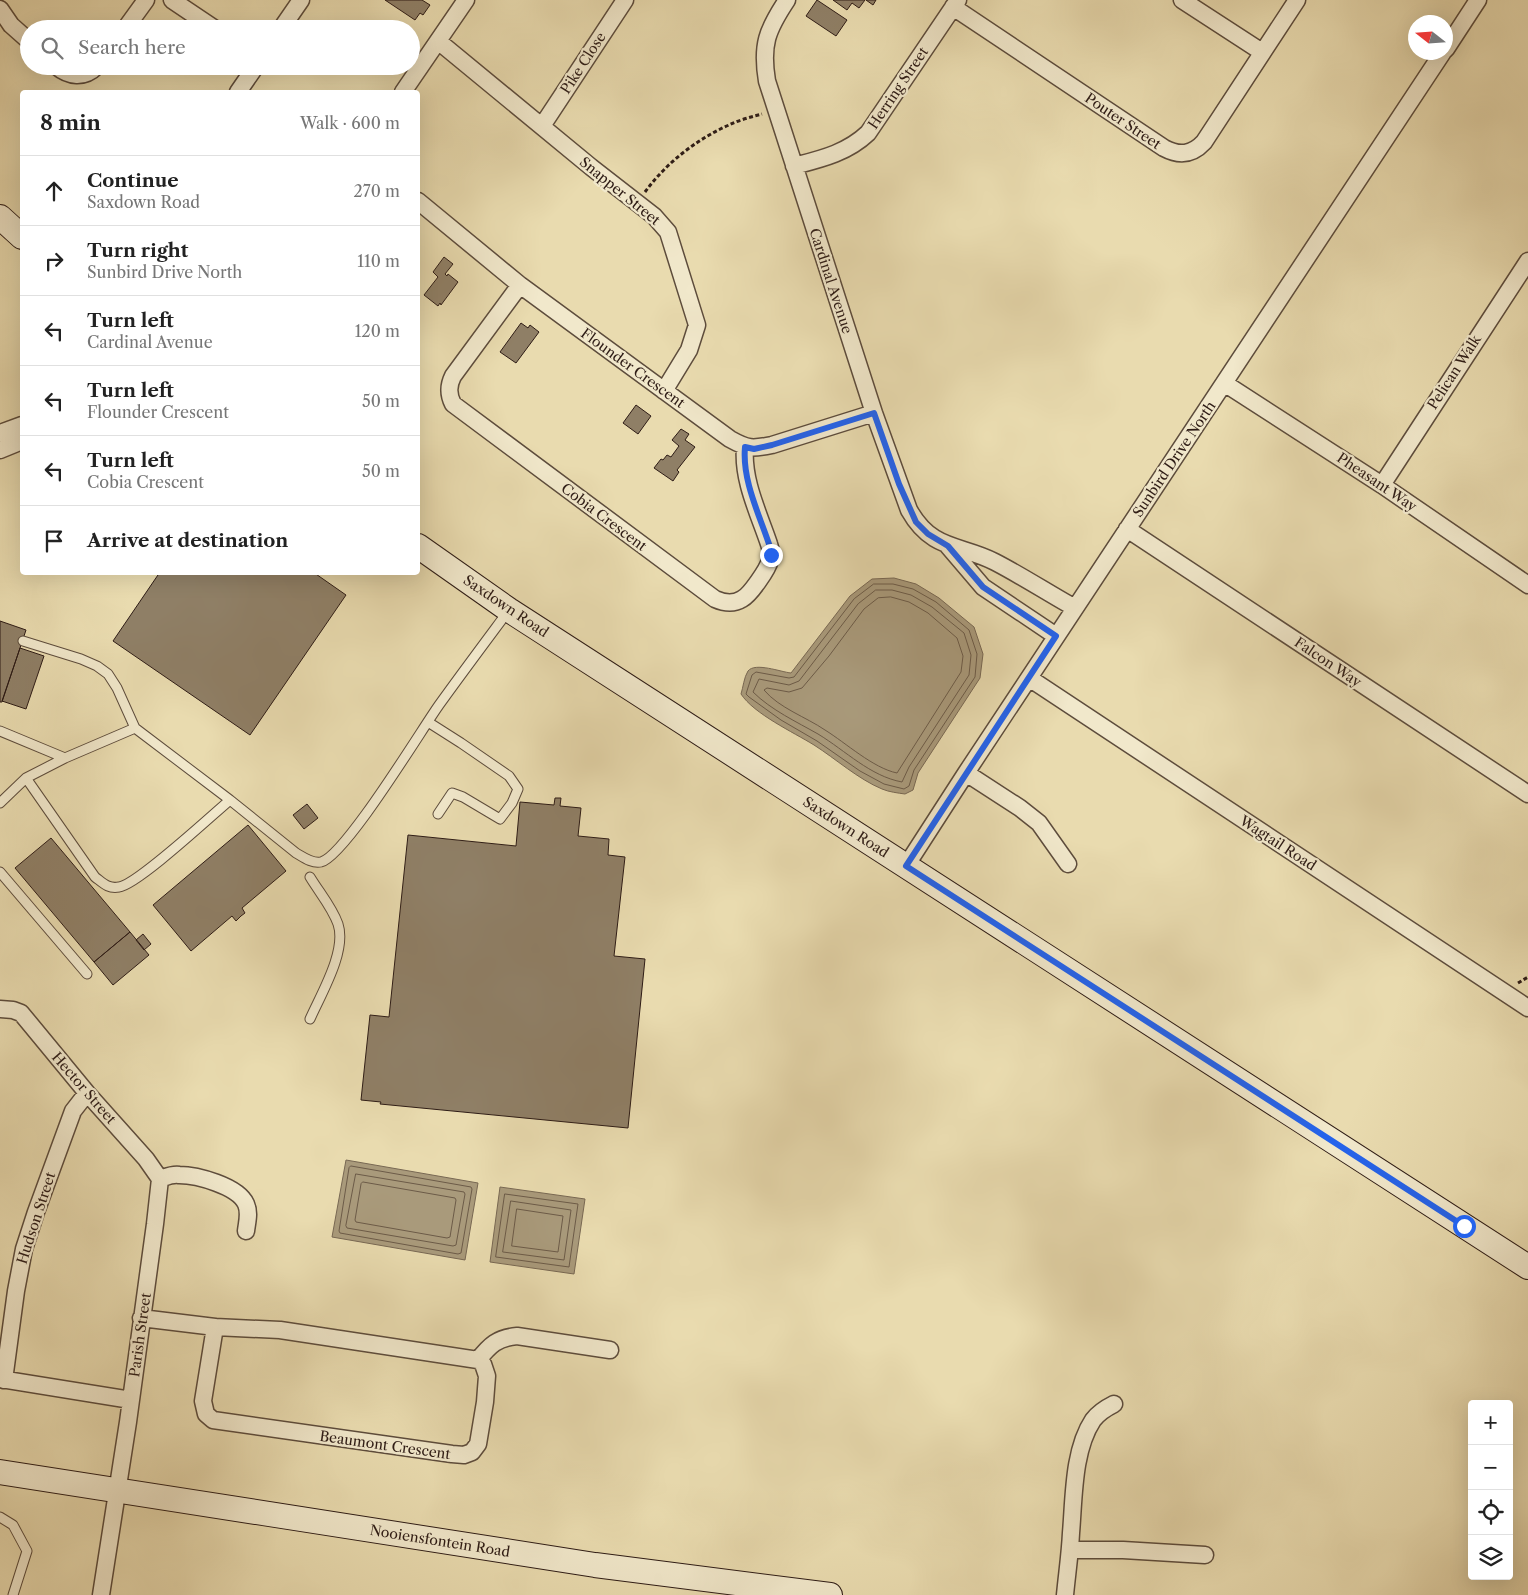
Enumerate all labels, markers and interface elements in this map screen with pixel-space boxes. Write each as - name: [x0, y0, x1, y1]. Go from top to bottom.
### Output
- north arrow: [1408, 15, 1453, 60]
- search box: [20, 20, 420, 75]
- street label: Pike Close: [556, 29, 610, 97]
- icon: search: [38, 34, 66, 62]
- text: Search here: [78, 36, 186, 59]
- street label: Herring Street: [864, 43, 932, 132]
- street label: Pouter Street: [1082, 89, 1165, 153]
- text: 8 min: [40, 110, 101, 135]
- text: Walk · 600 m: [300, 113, 400, 133]
- street label: Snapper Street: [576, 153, 664, 229]
- text: Continue: [87, 169, 179, 192]
- icon: ahead: [40, 177, 68, 205]
- text: 270 m: [354, 181, 400, 201]
- text: Saxdown Road: [87, 192, 200, 212]
- street label: Cardinal Avenue: [805, 226, 857, 336]
- text: Turn right: [87, 239, 188, 262]
- icon: right: [40, 247, 68, 275]
- text: 110 m: [357, 251, 400, 271]
- text: Sunbird Drive North: [87, 262, 242, 282]
- text: Turn left: [87, 309, 174, 332]
- icon: left: [40, 317, 68, 345]
- text: 120 m: [355, 321, 400, 341]
- street label: Flounder Crescent: [577, 324, 689, 412]
- street label: Pelican Walk: [1423, 330, 1485, 413]
- text: Cardinal Avenue: [87, 332, 213, 352]
- text: Turn left: [87, 379, 174, 402]
- icon: left: [40, 387, 68, 415]
- text: 50 m: [362, 391, 400, 411]
- street label: Sunbird Drive North: [1129, 397, 1220, 520]
- text: Flounder Crescent: [87, 402, 229, 422]
- text: Turn left: [87, 449, 174, 472]
- street label: Pheasant Way: [1334, 449, 1421, 515]
- icon: left: [40, 457, 68, 485]
- text: 50 m: [362, 461, 400, 481]
- text: Cobia Crescent: [87, 472, 204, 492]
- street label: Cobia Crescent: [558, 479, 650, 555]
- icon: arrive: [40, 527, 68, 555]
- text: Arrive at destination: [87, 529, 288, 552]
- route end: [760, 544, 783, 567]
- street label: Saxdown Road: [460, 571, 552, 641]
- street label: Falcon Way: [1291, 633, 1365, 691]
- street label: Saxdown Road: [800, 793, 893, 862]
- street label: Wagtail Road: [1235, 811, 1320, 875]
- street label: Hector Street: [48, 1048, 120, 1128]
- street label: Hudson Street: [13, 1170, 59, 1266]
- route start: [1453, 1215, 1476, 1238]
- street label: Parish Street: [125, 1292, 155, 1378]
- map controls: [1468, 1400, 1513, 1580]
- button: +: [1468, 1400, 1513, 1445]
- street label: Beaumont Crescent: [318, 1427, 452, 1463]
- button: −: [1468, 1445, 1513, 1490]
- button: locate: [1468, 1490, 1513, 1535]
- street label: Nooiensfontein Road: [369, 1521, 512, 1561]
- button: layers: [1468, 1535, 1513, 1580]

